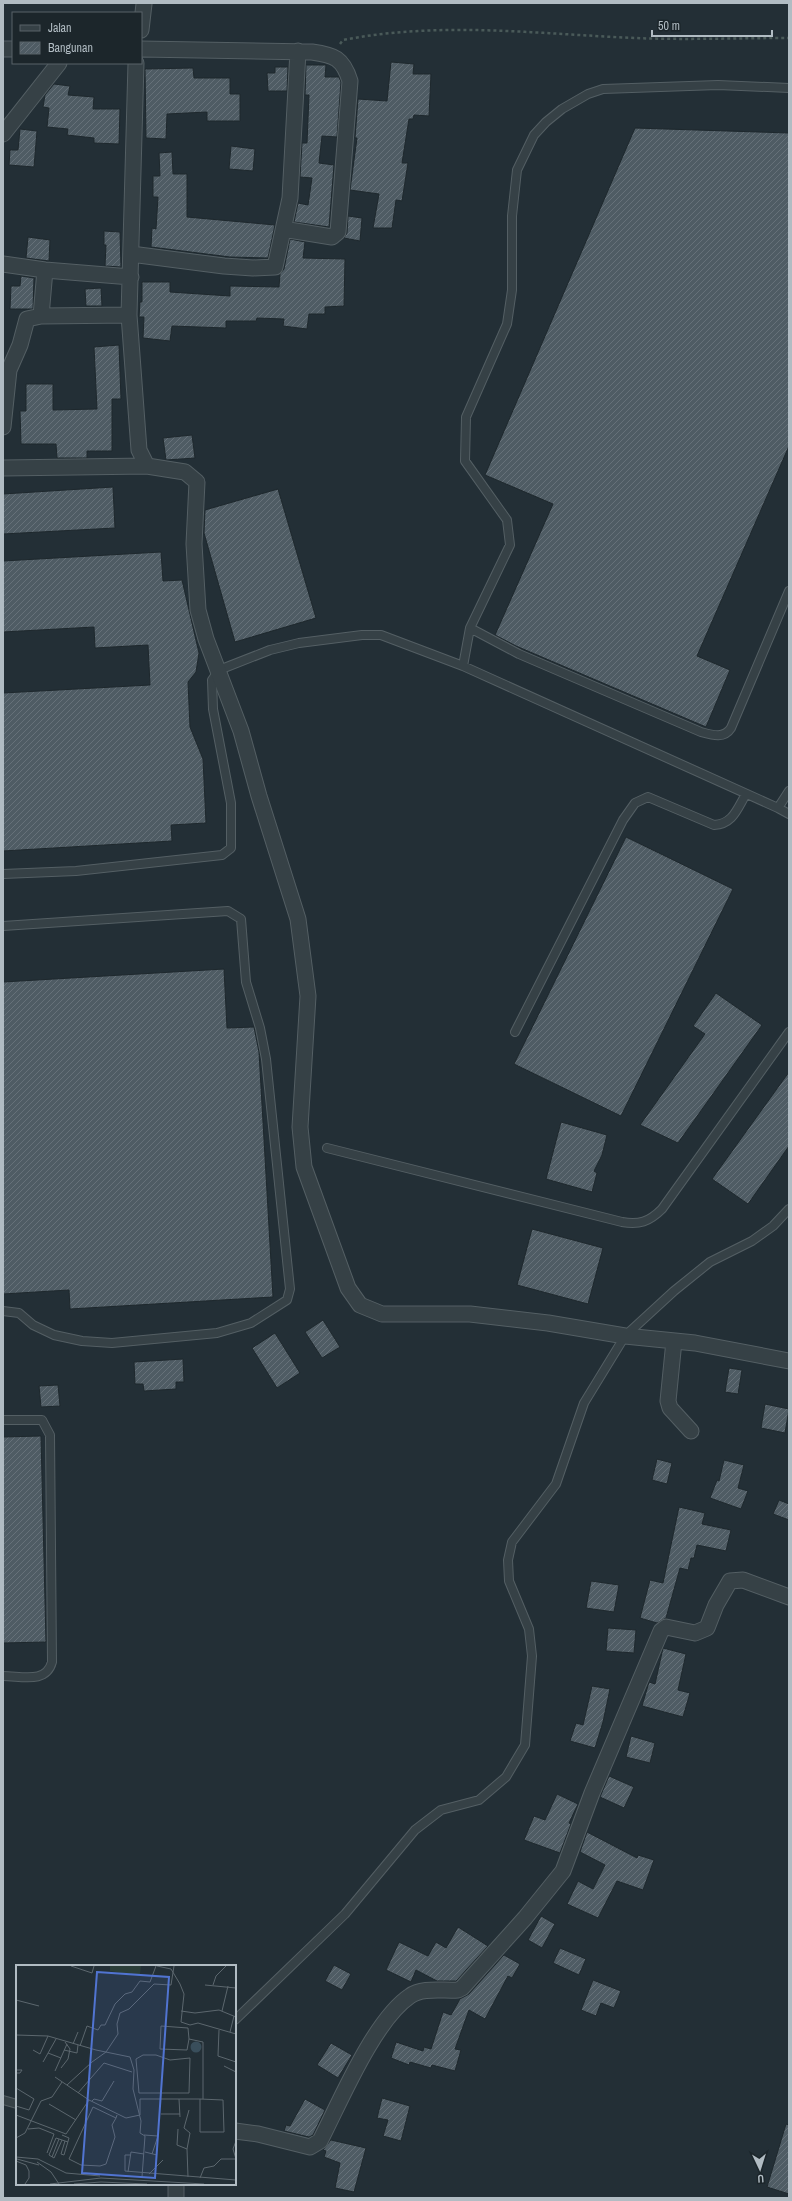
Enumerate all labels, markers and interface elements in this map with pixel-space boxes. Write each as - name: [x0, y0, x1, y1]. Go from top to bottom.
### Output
- legend: [12, 12, 142, 64]
- scale bar: [652, 12, 772, 38]
- text: 50 m: [658, 18, 680, 34]
- text: Jalan: [48, 20, 72, 36]
- text: Bangunan: [48, 40, 93, 56]
- inset map: [16, 1965, 236, 2185]
- north arrow: [740, 2149, 780, 2189]
- text: U: [757, 2172, 764, 2186]

